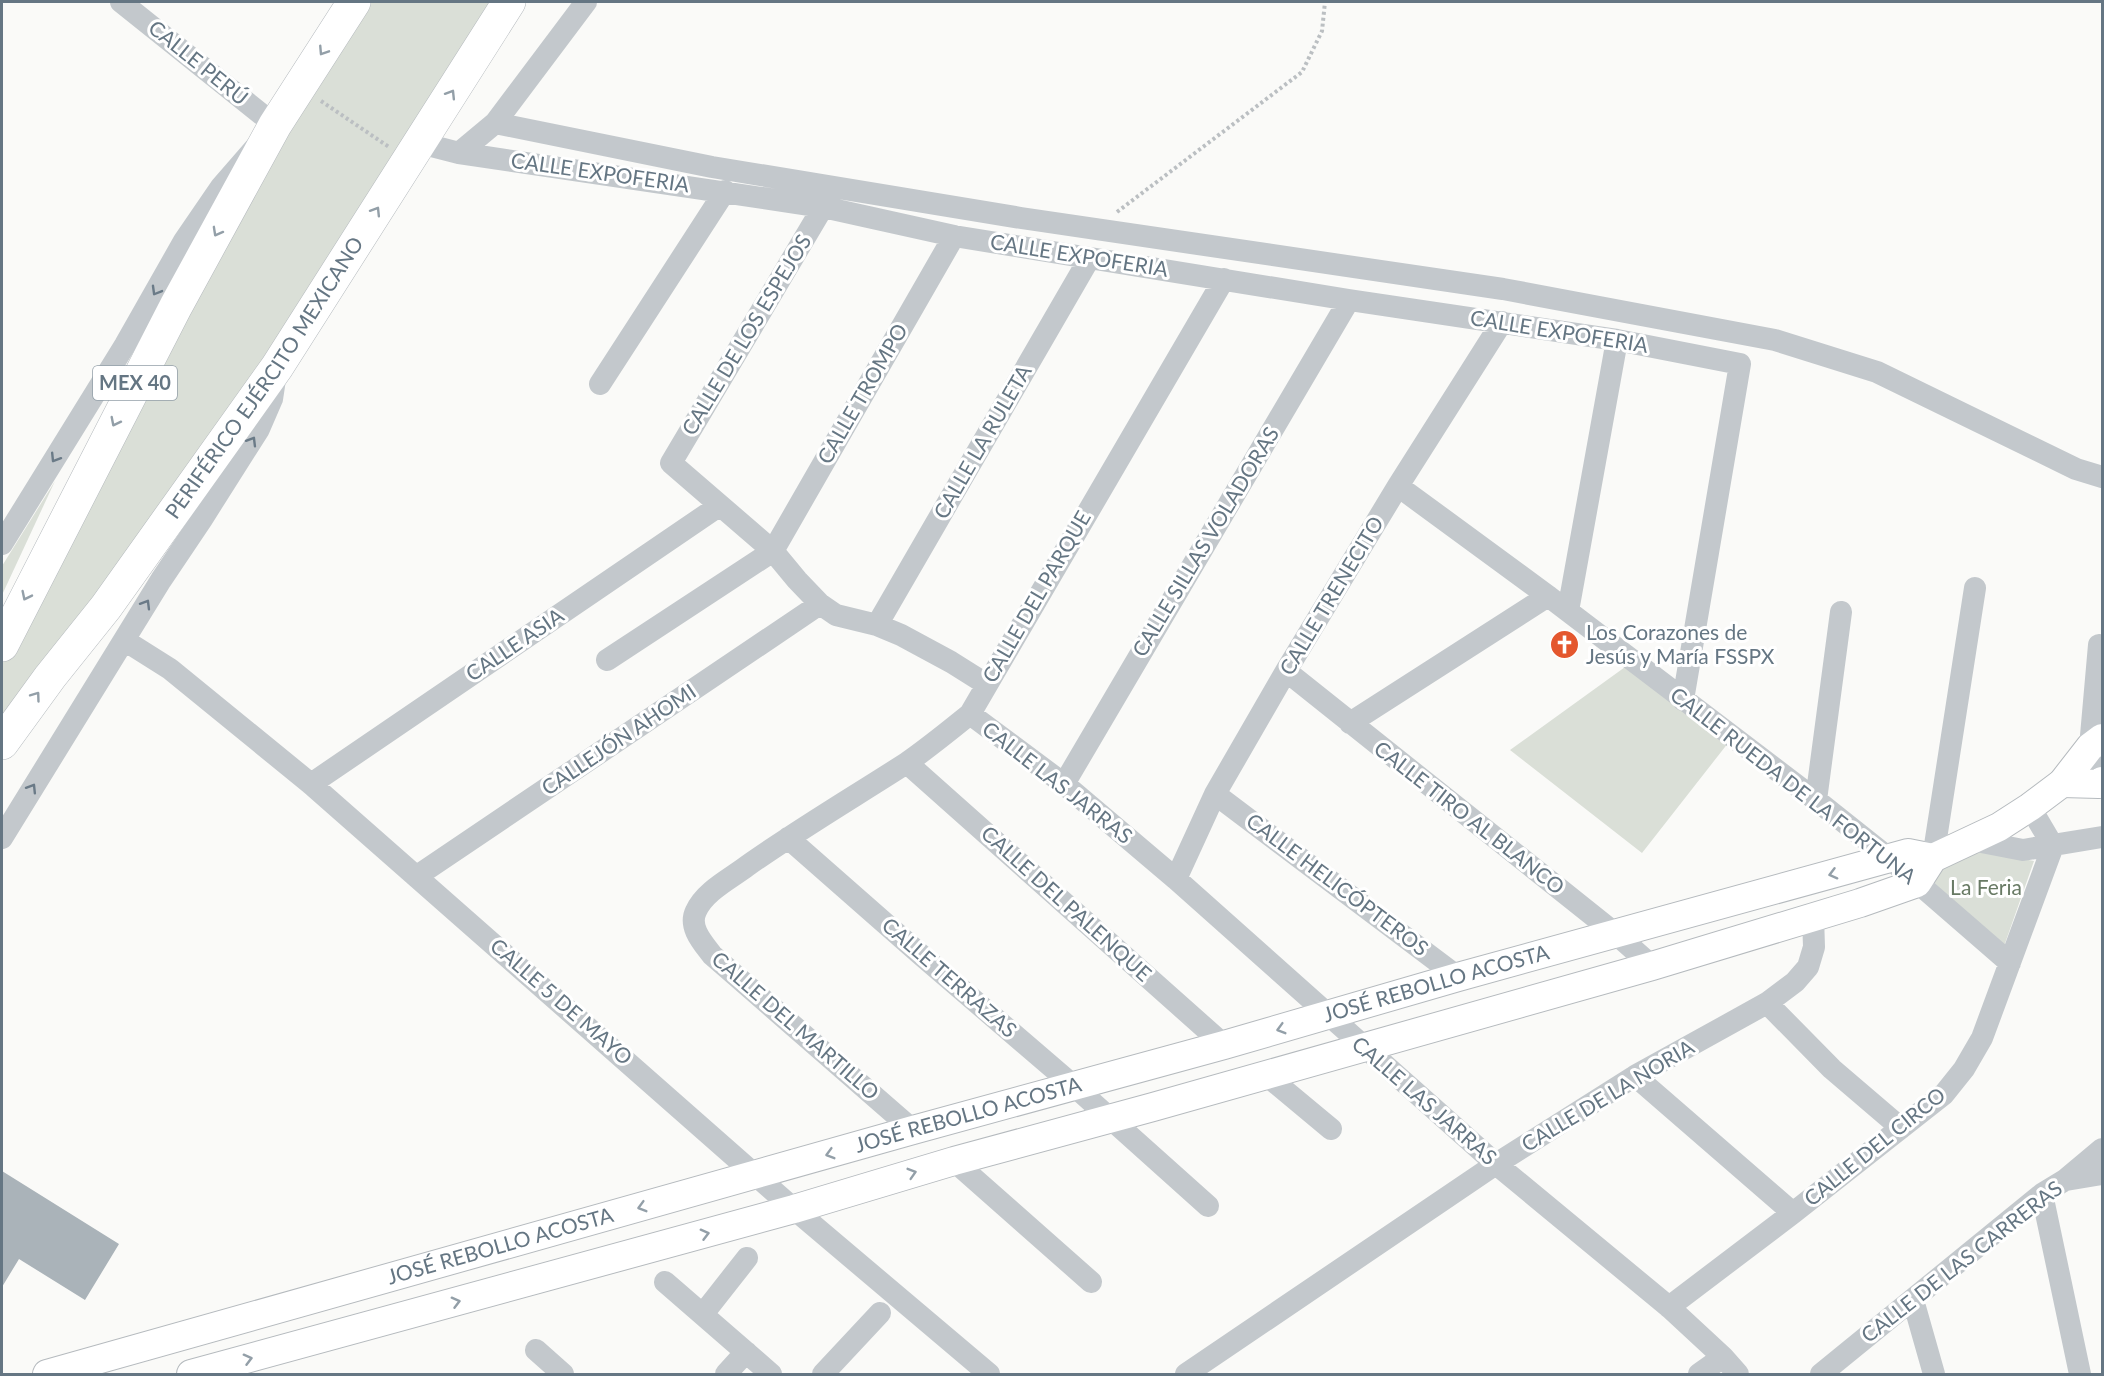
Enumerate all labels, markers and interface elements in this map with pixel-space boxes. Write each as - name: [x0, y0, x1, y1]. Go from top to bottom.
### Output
- street label: CALLE PERÚ: [144, 14, 254, 109]
- one-way arrow: [320, 45, 331, 56]
- one-way arrow: [443, 89, 454, 100]
- street label: CALLE EXPOFERIA: [509, 147, 692, 197]
- one-way arrow: [369, 207, 381, 217]
- one-way arrow: [213, 226, 224, 236]
- street label: CALLE EXPOFERIA: [989, 228, 1171, 281]
- street label: CALLE DE LOS ESPEJOS: [676, 229, 816, 439]
- street label: PERIFÉRICO EJÉRCITO MEXICANO: [159, 232, 368, 523]
- one-way arrow: [151, 285, 163, 295]
- street label: CALLE EXPOFERIA: [1469, 304, 1651, 357]
- street label: CALLE TROMPO: [811, 319, 912, 468]
- street label: CALLE LA RULETA: [927, 359, 1036, 523]
- road number: MEX 40: [93, 366, 177, 400]
- one-way arrow: [111, 416, 122, 427]
- street label: CALLE SILLAS VOLADORAS: [1126, 422, 1283, 661]
- one-way arrow: [245, 436, 256, 447]
- one-way arrow: [50, 452, 62, 462]
- street label: CALLE DEL PARQUE: [976, 506, 1095, 687]
- street label: CALLE TRENECITO: [1273, 511, 1388, 679]
- one-way arrow: [22, 589, 34, 600]
- one-way arrow: [139, 600, 150, 610]
- street label: CALLE ASIA: [461, 602, 568, 686]
- place label: Los Corazones de Jesús y María FSSPX: [1586, 619, 1775, 668]
- church icon: Los Corazones de Jesús y María FSSPX: [1549, 629, 1581, 661]
- street label: CALLEJÓN AHOMI: [536, 678, 700, 800]
- street label: CALLE RUEDA DE LA FORTUNA: [1666, 681, 1922, 889]
- one-way arrow: [29, 691, 40, 702]
- street label: CALLE LAS JARRAS: [978, 716, 1138, 848]
- street label: CALLE TIRO AL BLANCO: [1370, 735, 1570, 899]
- one-way arrow: [25, 784, 37, 794]
- street label: CALLE HELICÓPTEROS: [1242, 807, 1434, 960]
- street label: CALLE DEL PALENQUE: [977, 820, 1157, 986]
- one-way arrow: [1828, 867, 1838, 880]
- park label: La Feria: [1950, 874, 2022, 899]
- street label: CALLE TERRAZAS: [878, 912, 1022, 1042]
- street label: CALLE 5 DE MAYO: [486, 932, 638, 1069]
- street label: JOSÉ REBOLLO ACOSTA: [1320, 938, 1552, 1027]
- street label: CALLE DEL MARTILLO: [707, 945, 885, 1104]
- one-way arrow: [1276, 1022, 1287, 1034]
- street label: CALLE LAS JARRAS: [1348, 1030, 1502, 1169]
- street label: CALLE DE LA NORIA: [1517, 1033, 1699, 1156]
- street label: JOSÉ REBOLLO ACOSTA: [852, 1070, 1085, 1157]
- street label: CALLE DEL CIRCO: [1798, 1081, 1950, 1210]
- one-way arrow: [825, 1147, 836, 1159]
- one-way arrow: [906, 1168, 917, 1180]
- street label: CALLE DE LAS CARRERAS: [1856, 1175, 2066, 1347]
- one-way arrow: [637, 1200, 648, 1212]
- street label: JOSÉ REBOLLO ACOSTA: [384, 1201, 617, 1289]
- one-way arrow: [700, 1228, 710, 1241]
- one-way arrow: [450, 1297, 461, 1309]
- one-way arrow: [242, 1354, 253, 1366]

